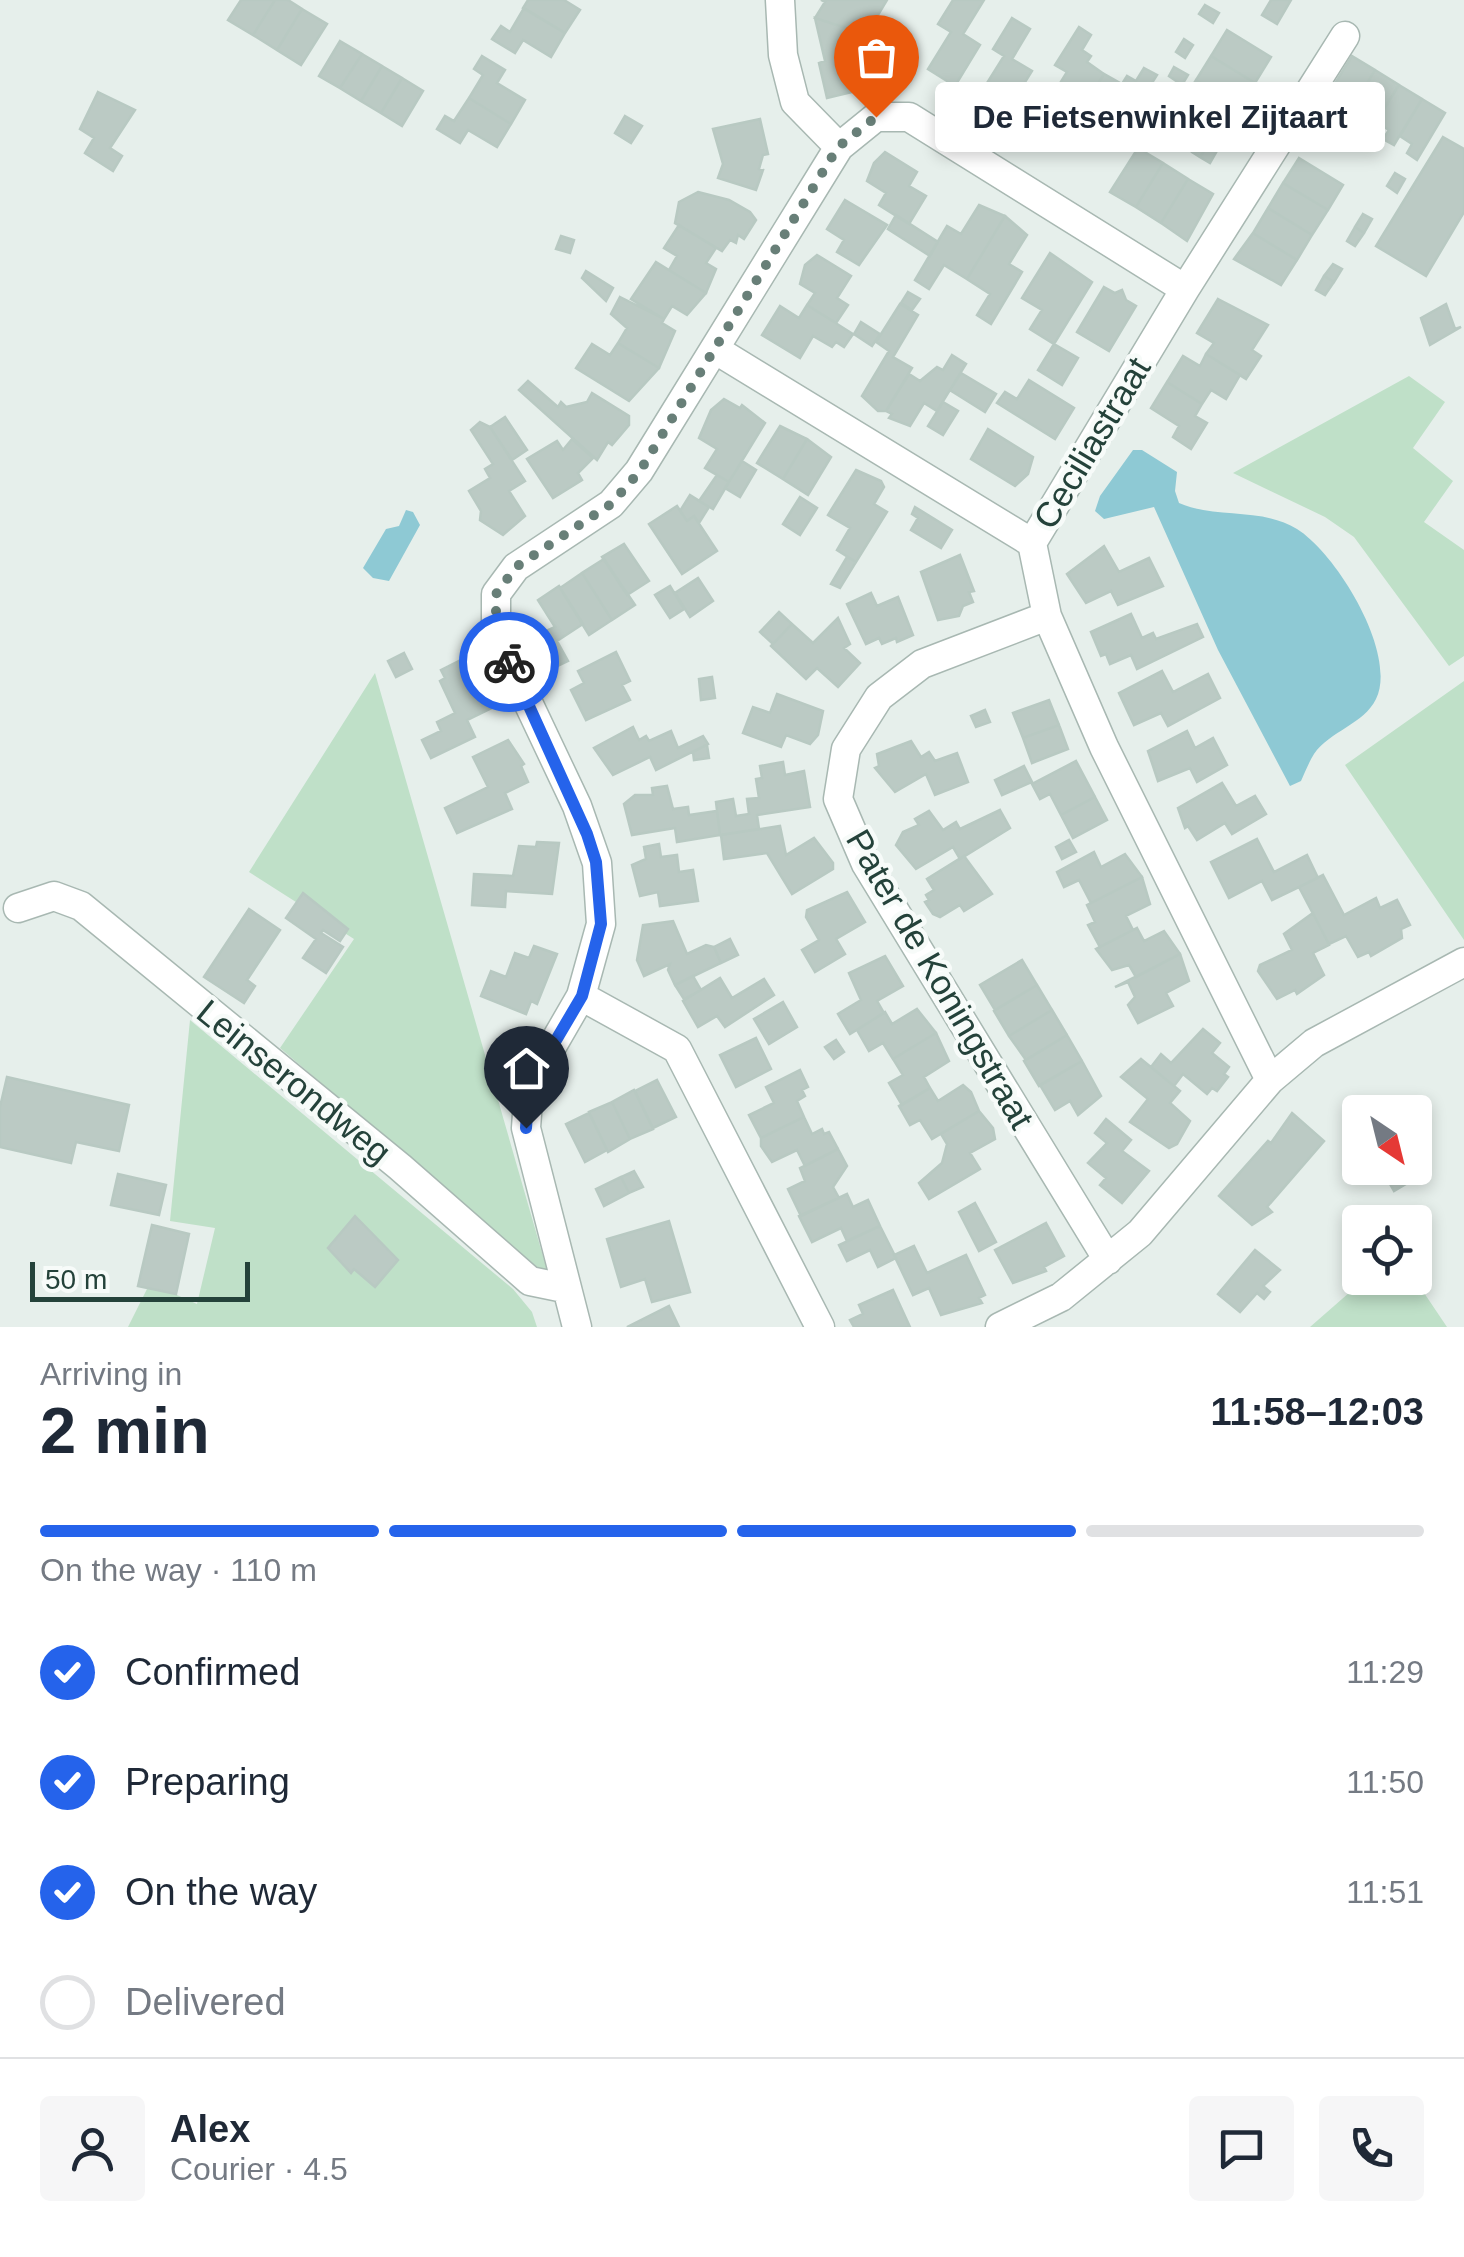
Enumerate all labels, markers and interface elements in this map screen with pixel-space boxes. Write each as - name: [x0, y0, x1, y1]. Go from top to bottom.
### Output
- pin: [834, 15, 919, 118]
- icon: bag: [849, 30, 904, 85]
- callout: De Fietsenwinkel Zijtaart: [936, 82, 1386, 152]
- text: De Fietsenwinkel Zijtaart: [972, 99, 1348, 135]
- street label: Ceciliastraat: [1025, 350, 1158, 535]
- courier: [459, 612, 559, 712]
- icon: bike: [482, 635, 537, 690]
- street label: Pater de Koningstraat: [839, 822, 1042, 1135]
- street label: Leinserondweg: [190, 992, 399, 1171]
- pin: [484, 1026, 569, 1129]
- icon: home: [499, 1041, 554, 1096]
- north arrow: [1342, 1095, 1432, 1185]
- map controls: [1342, 1095, 1432, 1295]
- button: locate: [1342, 1205, 1432, 1295]
- scale bar: [30, 1257, 250, 1302]
- text: 50 m: [45, 1264, 107, 1295]
- text: Arriving in: [40, 1356, 182, 1392]
- text: 11:58–12:03: [1211, 1391, 1424, 1433]
- text: 2 min: [40, 1394, 210, 1467]
- text: On the way · 110 m: [40, 1552, 317, 1588]
- icon: check: [40, 1645, 95, 1700]
- text: Confirmed: [125, 1651, 300, 1693]
- text: 11:29: [1346, 1654, 1424, 1690]
- icon: check: [40, 1755, 95, 1810]
- text: Preparing: [125, 1761, 290, 1803]
- text: 11:50: [1346, 1764, 1424, 1800]
- icon: check: [40, 1865, 95, 1920]
- text: On the way: [125, 1871, 317, 1913]
- text: 11:51: [1346, 1874, 1424, 1910]
- text: Delivered: [125, 1981, 286, 2023]
- button: person: [40, 2096, 145, 2201]
- button: chat: [1189, 2096, 1294, 2201]
- button: phone: [1319, 2096, 1424, 2201]
- text: Alex: [170, 2108, 250, 2150]
- text: Courier · 4.5: [170, 2151, 348, 2187]

